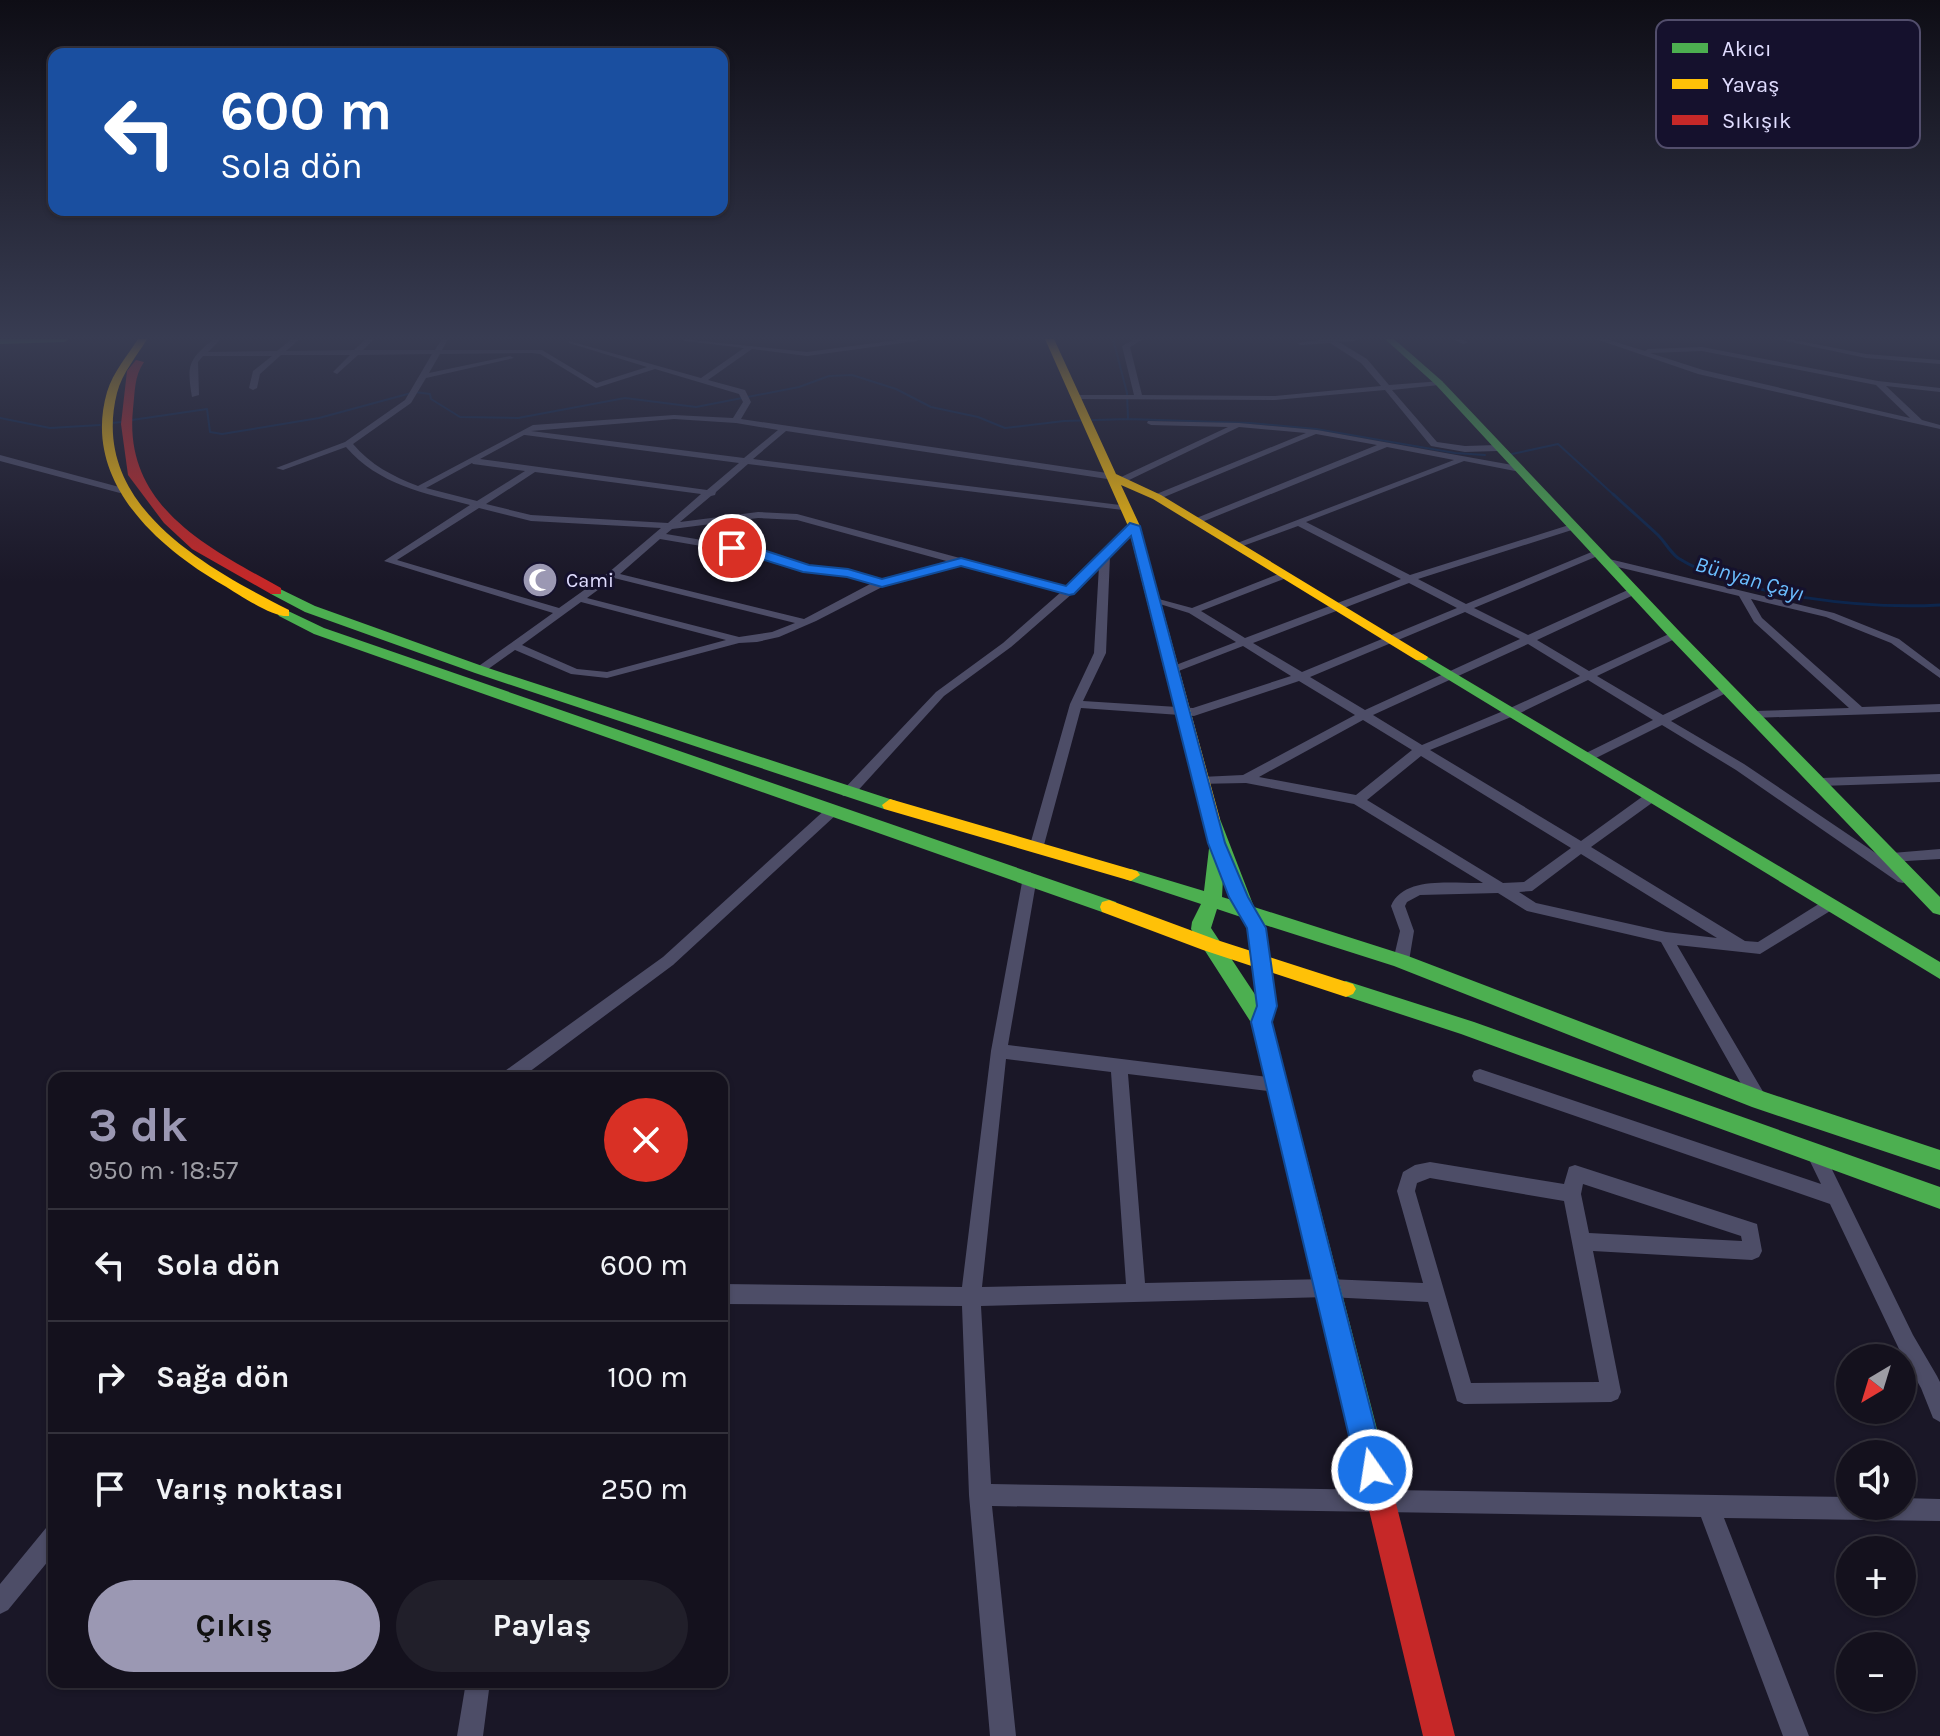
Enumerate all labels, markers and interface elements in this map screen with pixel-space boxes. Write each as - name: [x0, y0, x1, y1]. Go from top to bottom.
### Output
- legend: [1656, 20, 1920, 148]
- text: Akıcı: [1722, 36, 1772, 62]
- text: Yavaş: [1722, 72, 1780, 98]
- text: 600 m: [220, 78, 392, 143]
- icon: left: [88, 80, 192, 184]
- text: Sıkışık: [1722, 108, 1791, 134]
- text: Sola dön: [220, 145, 363, 187]
- pin: [698, 514, 766, 582]
- icon: arrive: [710, 526, 754, 570]
- water label: Bünyan Çayı: [1692, 551, 1807, 607]
- mosque icon: Cami: [521, 561, 559, 599]
- place label: Cami: [566, 569, 614, 592]
- text: 3 dk: [88, 1097, 188, 1153]
- button: close: [604, 1098, 688, 1182]
- text: 950 m · 18:57: [88, 1155, 238, 1186]
- icon: left: [88, 1243, 132, 1287]
- text: Sola dön: [156, 1247, 280, 1283]
- text: 600 m: [600, 1247, 688, 1283]
- north arrow: [1836, 1344, 1916, 1424]
- map controls: [1836, 1344, 1916, 1712]
- icon: right: [88, 1355, 132, 1399]
- text: Sağa dön: [156, 1359, 289, 1395]
- text: 100 m: [607, 1359, 688, 1395]
- position arrow: [1330, 1428, 1414, 1512]
- button: sound: [1836, 1440, 1916, 1520]
- icon: arrive: [88, 1467, 132, 1511]
- text: Varış noktası: [156, 1471, 344, 1507]
- text: 250 m: [601, 1471, 688, 1507]
- button: +: [1836, 1536, 1916, 1616]
- button: Çıkış: [88, 1580, 380, 1672]
- button: Paylaş: [396, 1580, 688, 1672]
- button: −: [1836, 1632, 1916, 1712]

